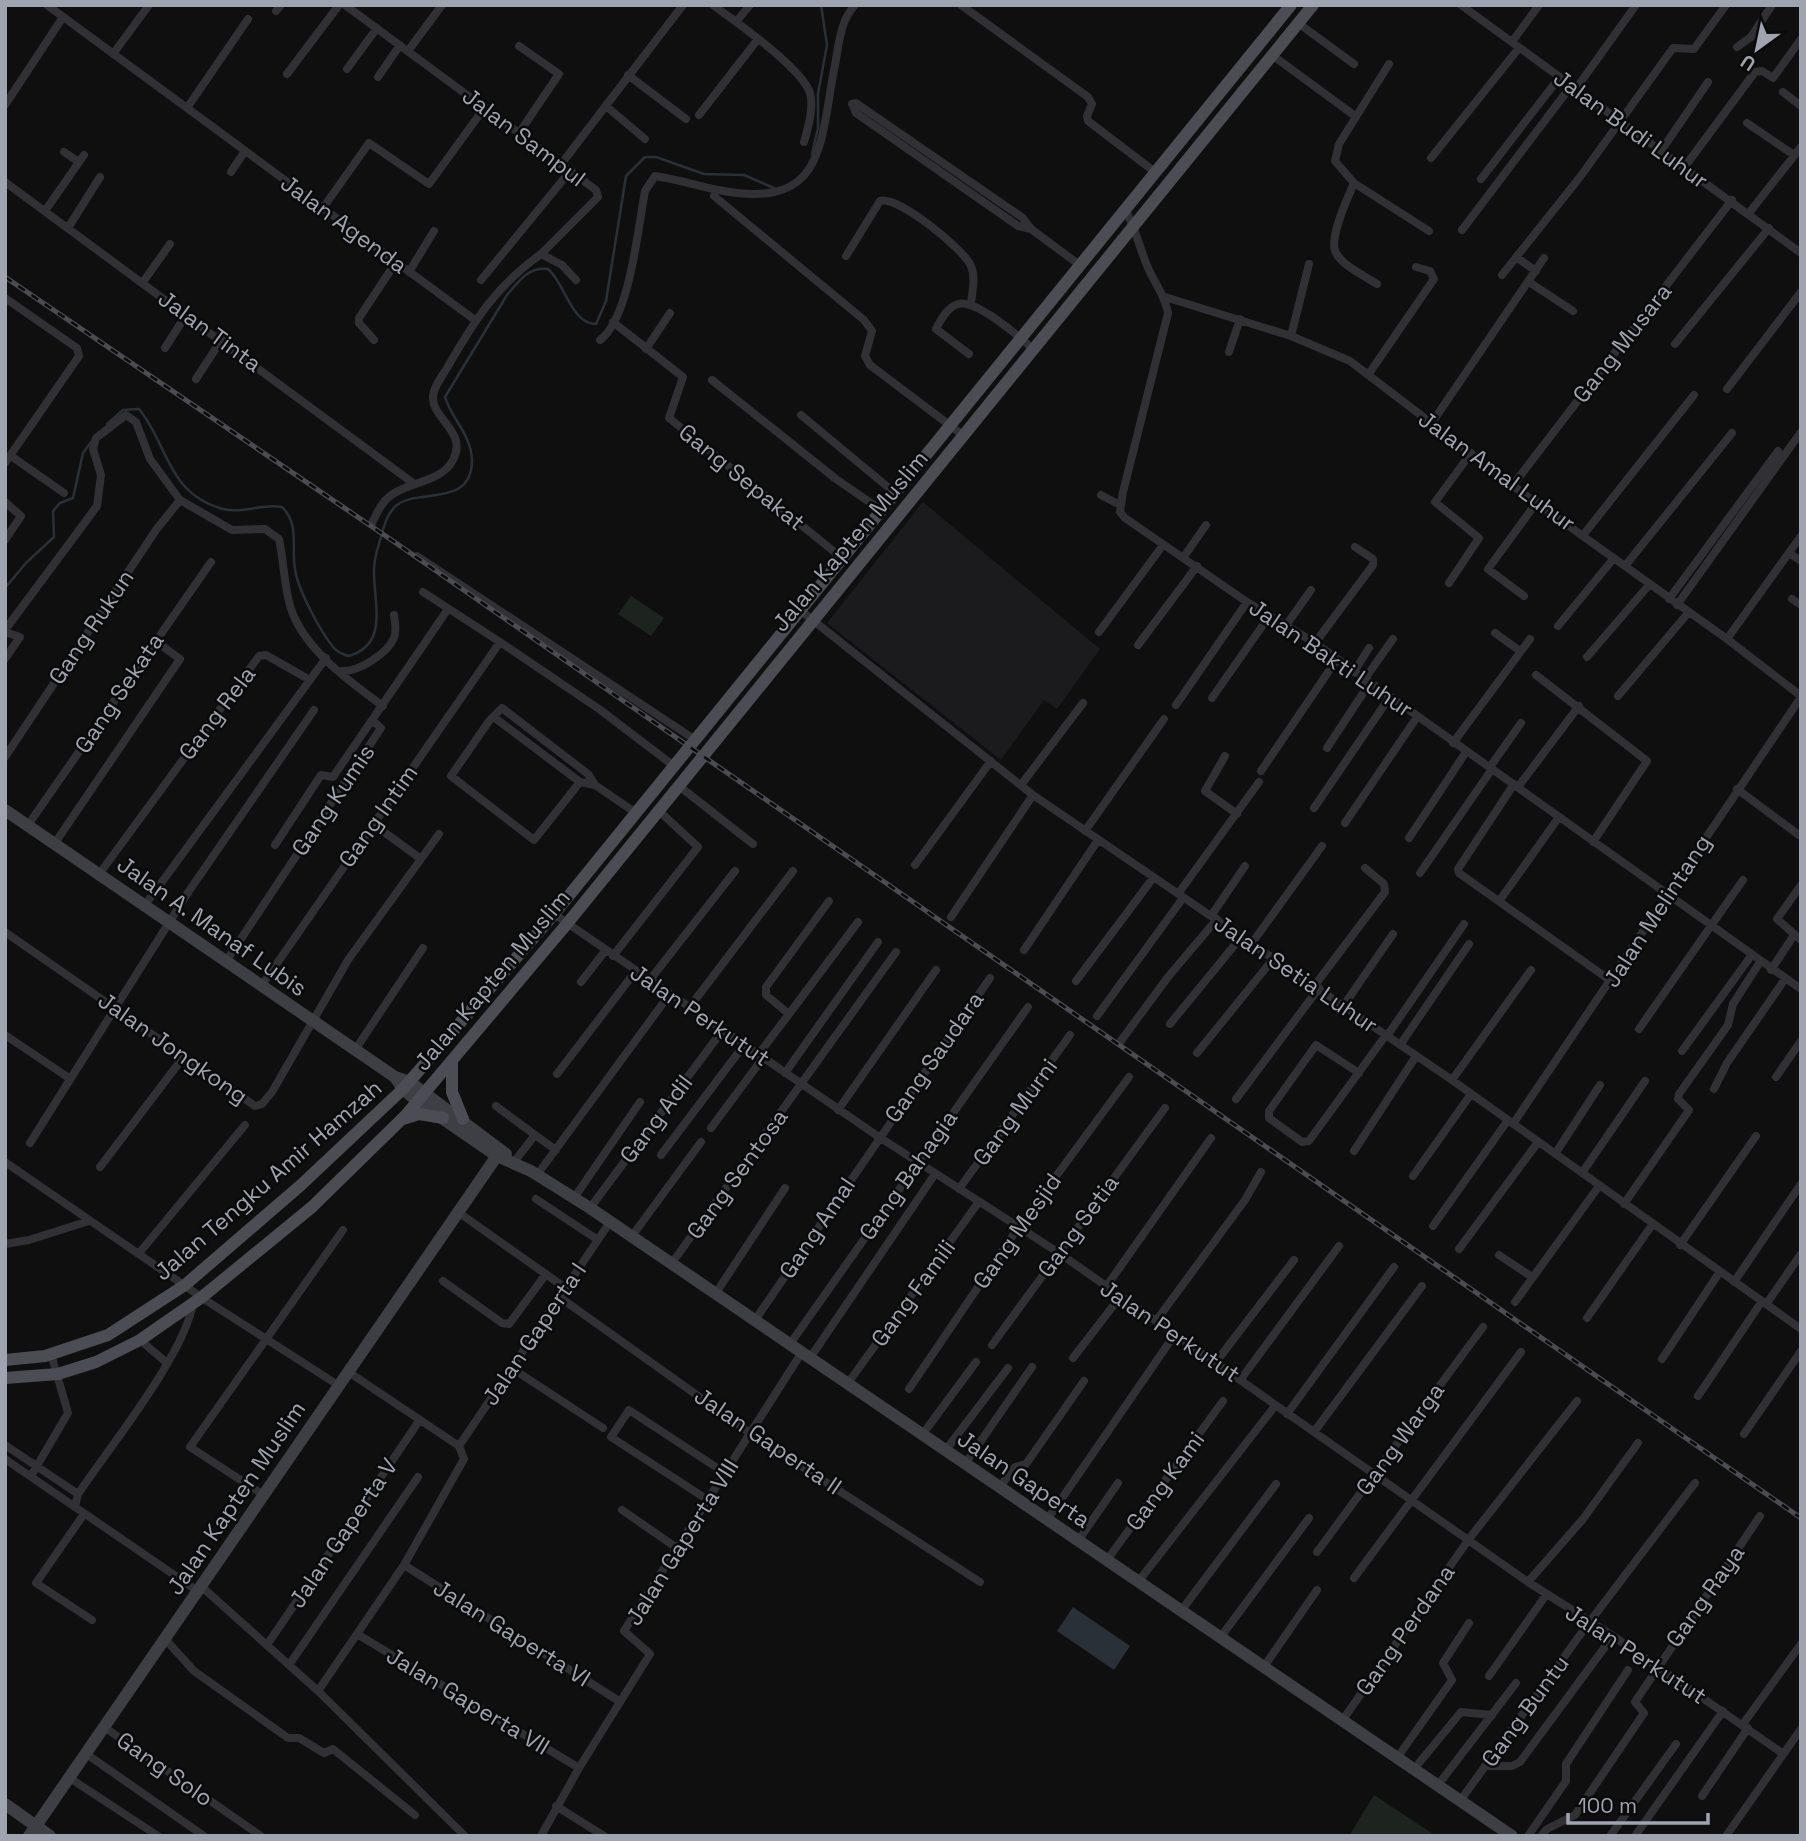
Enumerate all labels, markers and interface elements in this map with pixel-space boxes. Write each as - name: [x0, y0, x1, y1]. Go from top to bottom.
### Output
- north arrow: [1722, 14, 1792, 84]
- text: U: [1736, 49, 1760, 77]
- street label: Jalan Budi Luhur: [1548, 63, 1714, 195]
- street label: Jalan Sampul: [456, 81, 592, 193]
- street label: Jalan Agenda: [275, 168, 413, 280]
- street label: Gang Musara: [1566, 277, 1678, 409]
- street label: Jalan Tinta: [152, 283, 268, 379]
- street label: Jalan Amal Luhur: [1412, 404, 1582, 538]
- street label: Gang Sepakat: [673, 417, 811, 537]
- street label: Jalan Kapten Muslim: [765, 444, 935, 638]
- street label: Gang Rukun: [42, 564, 140, 690]
- street label: Jalan Bakti Luhur: [1243, 592, 1419, 724]
- street label: Gang Sekata: [68, 627, 170, 759]
- street label: Gang Rela: [172, 660, 262, 766]
- street label: Gang Kumis: [285, 738, 381, 862]
- street label: Gang Intim: [332, 759, 424, 873]
- street label: Jalan Melintang: [1596, 829, 1718, 993]
- street label: Jalan A. Manaf Lubis: [111, 849, 313, 1003]
- street label: Jalan Kapten Muslim: [407, 883, 577, 1077]
- street label: Jalan Setia Luhur: [1208, 908, 1384, 1040]
- street label: Jalan Perkutut: [624, 957, 776, 1073]
- street label: Jalan Jongkong: [92, 985, 254, 1111]
- street label: Gang Saudara: [878, 985, 990, 1129]
- street label: Gang Murni: [966, 1052, 1064, 1172]
- street label: Gang Adil: [613, 1069, 699, 1169]
- street label: Jalan Tengku Amir Hamzah: [148, 1073, 388, 1287]
- street label: Gang Sentosa: [680, 1103, 794, 1245]
- street label: Gang Bahagia: [852, 1104, 964, 1246]
- street label: Gang Mesjid: [966, 1167, 1068, 1295]
- street label: Gang Setia: [1031, 1169, 1125, 1283]
- street label: Gang Amal: [772, 1172, 862, 1284]
- street label: Gang Famili: [864, 1233, 962, 1353]
- street label: Jalan Gaperta I: [475, 1257, 593, 1411]
- street label: Jalan Perkutut: [1094, 1273, 1246, 1389]
- street label: Gang Warga: [1349, 1377, 1451, 1501]
- street label: Jalan Gaperta II: [688, 1381, 848, 1501]
- street label: Jalan Kapten Muslim: [160, 1395, 312, 1601]
- street label: Jalan Gaperta: [952, 1423, 1096, 1535]
- street label: Gang Kami: [1119, 1425, 1211, 1537]
- street label: Jalan Gaperta V: [282, 1452, 404, 1614]
- street label: Jalan Gaperta VIII: [619, 1453, 745, 1631]
- street label: Gang Raya: [1659, 1539, 1751, 1653]
- street label: Gang Perdana: [1349, 1558, 1461, 1702]
- street label: Jalan Gaperta VI: [428, 1573, 596, 1693]
- street label: Jalan Perkutut: [1560, 1597, 1712, 1711]
- street label: Jalan Gaperta VII: [381, 1640, 555, 1762]
- street label: Gang Buntu: [1474, 1649, 1576, 1773]
- street label: Gang Solo: [111, 1725, 219, 1813]
- scale bar: [1568, 1782, 1708, 1826]
- text: 100 m: [1578, 1792, 1637, 1819]

